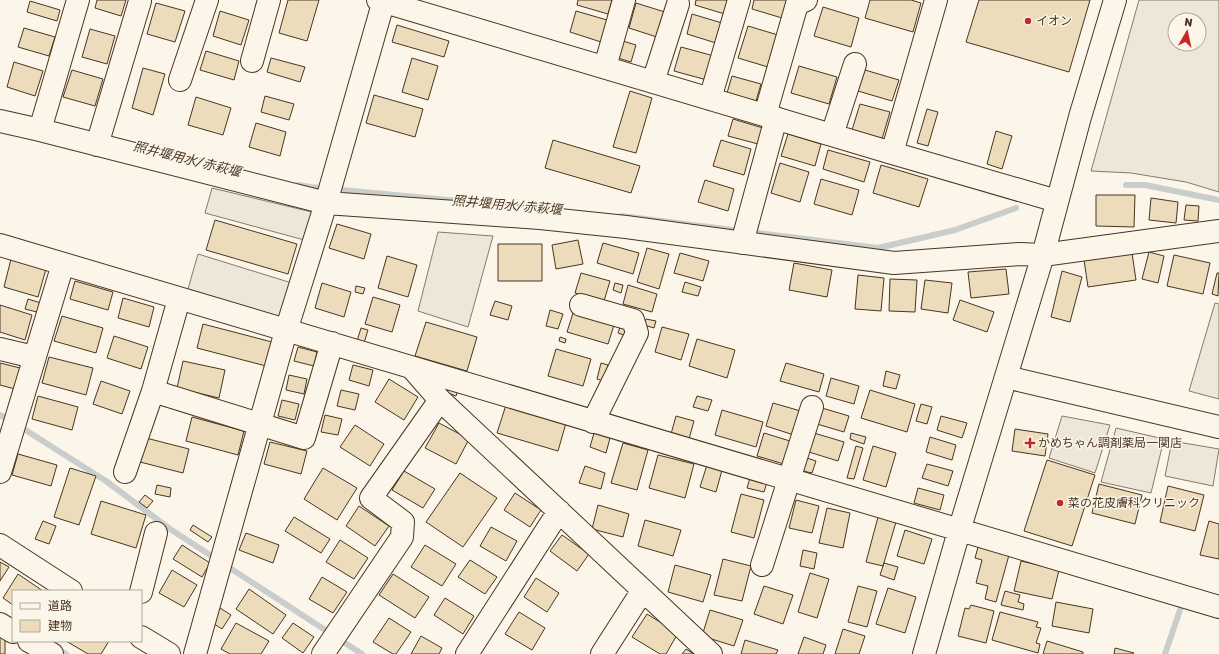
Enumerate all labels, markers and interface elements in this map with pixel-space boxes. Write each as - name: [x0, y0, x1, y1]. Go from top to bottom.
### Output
- north arrow: [1167, 12, 1207, 52]
- place label: イオン: [1036, 14, 1072, 28]
- marker: イオン: [1023, 16, 1033, 26]
- text: N: [1184, 16, 1193, 30]
- water label: 照井堰用水/赤萩堰: [132, 138, 244, 180]
- water label: 照井堰用水/赤萩堰: [451, 193, 565, 217]
- place label: かめちゃん調剤薬局一関店: [1038, 436, 1182, 450]
- marker: かめちゃん調剤薬局一関店: [1025, 438, 1035, 448]
- place label: 菜の花皮膚科クリニック: [1068, 496, 1200, 510]
- marker: 菜の花皮膚科クリニック: [1055, 498, 1065, 508]
- legend: [12, 590, 142, 642]
- text: 道路: [48, 599, 72, 613]
- text: 建物: [48, 619, 72, 633]

